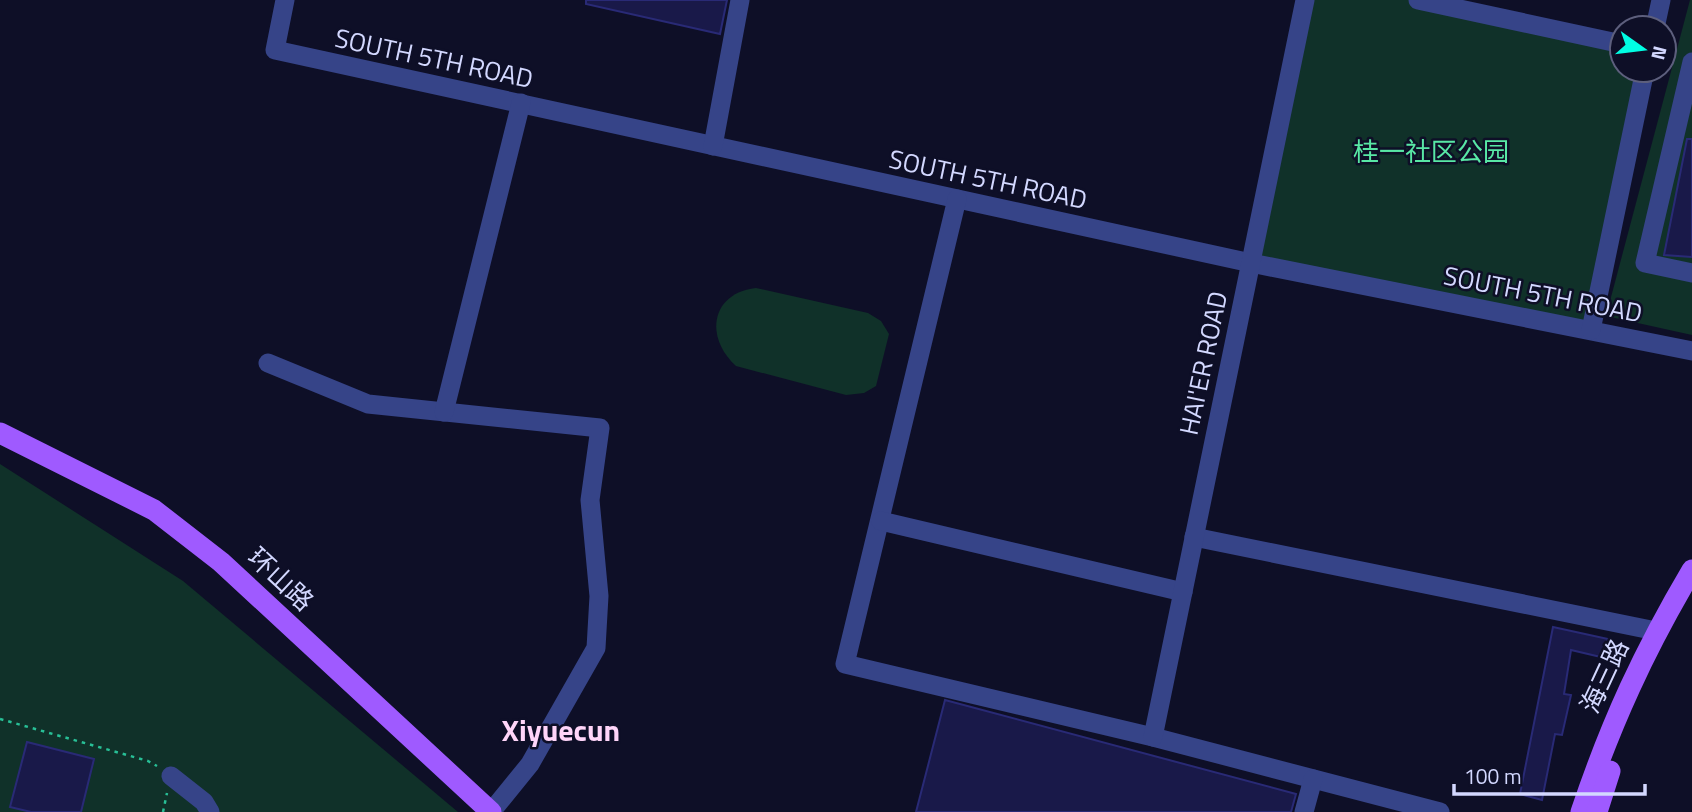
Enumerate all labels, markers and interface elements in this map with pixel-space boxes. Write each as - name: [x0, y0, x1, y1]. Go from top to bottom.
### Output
- north arrow: [1608, 14, 1678, 84]
- street label: SOUTH 5TH ROAD: [331, 18, 537, 98]
- text: N: [1644, 43, 1676, 63]
- park label: 桂一社区公园: [1353, 132, 1509, 171]
- street label: SOUTH 5TH ROAD: [885, 139, 1091, 219]
- street label: SOUTH 5TH ROAD: [1440, 256, 1646, 332]
- street label: HAI'ER ROAD: [1169, 287, 1237, 439]
- street label: 环山路: [239, 538, 323, 620]
- street label: 海三路: [1570, 632, 1638, 720]
- district label: Xiyuecun: [502, 707, 620, 753]
- scale bar: [1454, 752, 1645, 796]
- text: 100 m: [1464, 760, 1521, 792]

